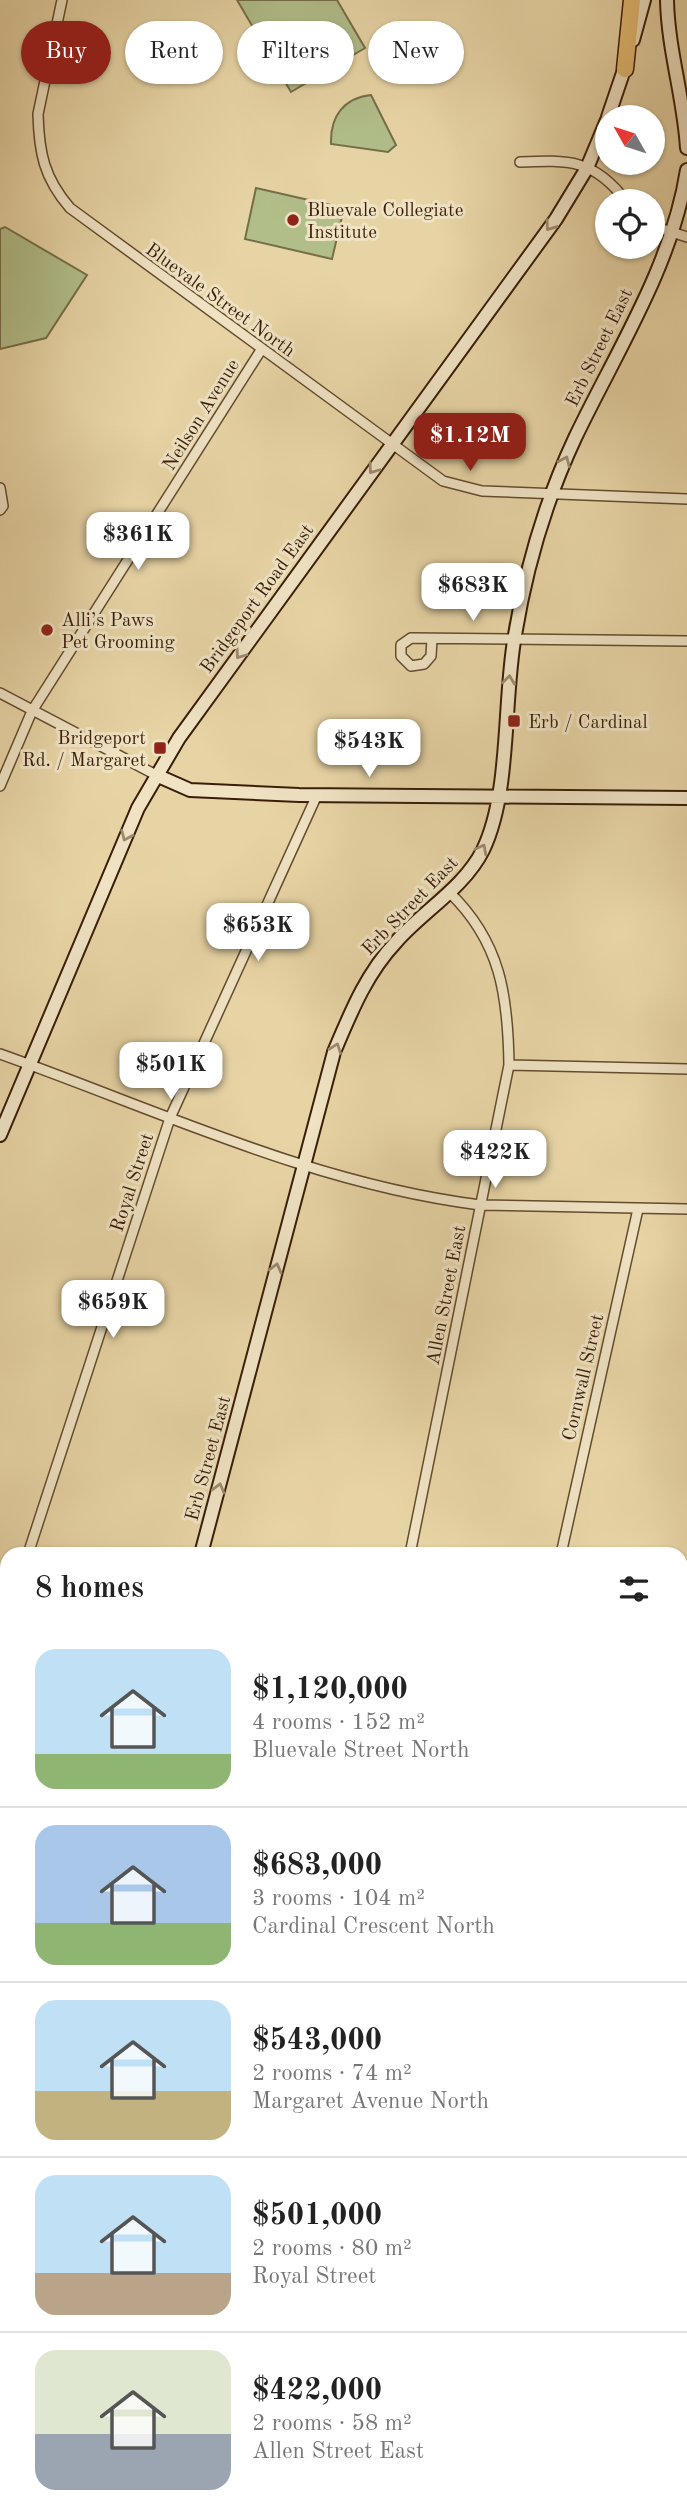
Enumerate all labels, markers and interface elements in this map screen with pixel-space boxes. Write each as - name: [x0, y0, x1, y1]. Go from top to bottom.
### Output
- chip: Buy: [21, 21, 111, 84]
- chip: Rent: [125, 21, 223, 84]
- chip: Filters: [237, 21, 354, 84]
- chip: New: [368, 21, 464, 84]
- north arrow: [595, 105, 665, 175]
- map controls: [595, 105, 665, 259]
- button: locate: [595, 189, 665, 259]
- place label: Bluevale Collegiate Institute: [307, 202, 464, 243]
- marker: Bluevale Collegiate Institute: [285, 212, 301, 228]
- one-way arrow: [546, 218, 559, 231]
- street label: Bluevale Street North: [141, 241, 298, 362]
- street label: Erb Street East: [563, 286, 637, 410]
- street label: Neilson Avenue: [160, 356, 244, 474]
- pin: $1.12M: [413, 414, 527, 473]
- text: $1.12M: [430, 424, 510, 447]
- one-way arrow: [557, 456, 571, 468]
- one-way arrow: [369, 462, 382, 474]
- pin: $361K: [89, 512, 187, 572]
- street label: Bridgeport Road East: [198, 521, 318, 677]
- text: $361K: [102, 523, 174, 546]
- pin: $683K: [424, 564, 522, 623]
- text: $683K: [437, 574, 509, 597]
- place label: Alli’s Paws Pet Grooming: [61, 612, 175, 653]
- marker: Alli’s Paws Pet Grooming: [39, 622, 55, 638]
- one-way arrow: [236, 646, 248, 659]
- one-way arrow: [501, 674, 516, 686]
- marker: Erb / Cardinal: [506, 713, 522, 729]
- place label: Erb / Cardinal: [528, 714, 648, 733]
- pin: $543K: [320, 720, 418, 779]
- place label: Bridgeport Rd. / Margaret: [22, 730, 146, 771]
- text: $543K: [333, 730, 405, 753]
- marker: Bridgeport Rd. / Margaret: [152, 740, 168, 756]
- one-way arrow: [120, 830, 134, 842]
- one-way arrow: [474, 844, 488, 856]
- street label: Erb Street East: [359, 854, 462, 960]
- pin: $653K: [209, 904, 307, 963]
- text: $653K: [222, 914, 294, 937]
- pin: $501K: [122, 1042, 220, 1102]
- one-way arrow: [327, 1043, 341, 1055]
- text: $501K: [135, 1053, 207, 1076]
- pin: $422K: [446, 1130, 544, 1190]
- street label: Royal Street: [108, 1131, 158, 1235]
- text: $422K: [459, 1141, 531, 1164]
- street label: Allen Street East: [425, 1224, 470, 1367]
- one-way arrow: [268, 1262, 282, 1274]
- pin: $659K: [64, 1280, 162, 1340]
- text: $659K: [77, 1291, 149, 1314]
- street label: Cornwall Street: [561, 1312, 608, 1443]
- street label: Erb Street East: [184, 1394, 235, 1523]
- one-way arrow: [210, 1482, 225, 1494]
- icon: filters: [615, 1570, 653, 1608]
- text: 8 homes: [35, 1574, 144, 1604]
- text: $1,120,000: [252, 1675, 408, 1705]
- icon: home: [91, 1677, 175, 1761]
- text: 4 rooms · 152 m²: [252, 1711, 425, 1734]
- text: Bluevale Street North: [252, 1739, 470, 1762]
- text: $683,000: [252, 1851, 382, 1881]
- icon: home: [91, 1853, 175, 1937]
- text: 3 rooms · 104 m²: [252, 1887, 425, 1910]
- text: Cardinal Crescent North: [252, 1915, 495, 1938]
- text: $543,000: [252, 2026, 382, 2056]
- icon: home: [91, 2028, 175, 2112]
- text: 2 rooms · 74 m²: [252, 2062, 412, 2085]
- text: Margaret Avenue North: [252, 2090, 489, 2113]
- text: $501,000: [252, 2201, 382, 2231]
- icon: home: [91, 2203, 175, 2287]
- text: 2 rooms · 80 m²: [252, 2237, 412, 2260]
- text: Royal Street: [252, 2265, 376, 2288]
- text: $422,000: [252, 2376, 382, 2406]
- icon: home: [91, 2378, 175, 2462]
- text: 2 rooms · 58 m²: [252, 2412, 412, 2435]
- text: Allen Street East: [252, 2440, 424, 2463]

